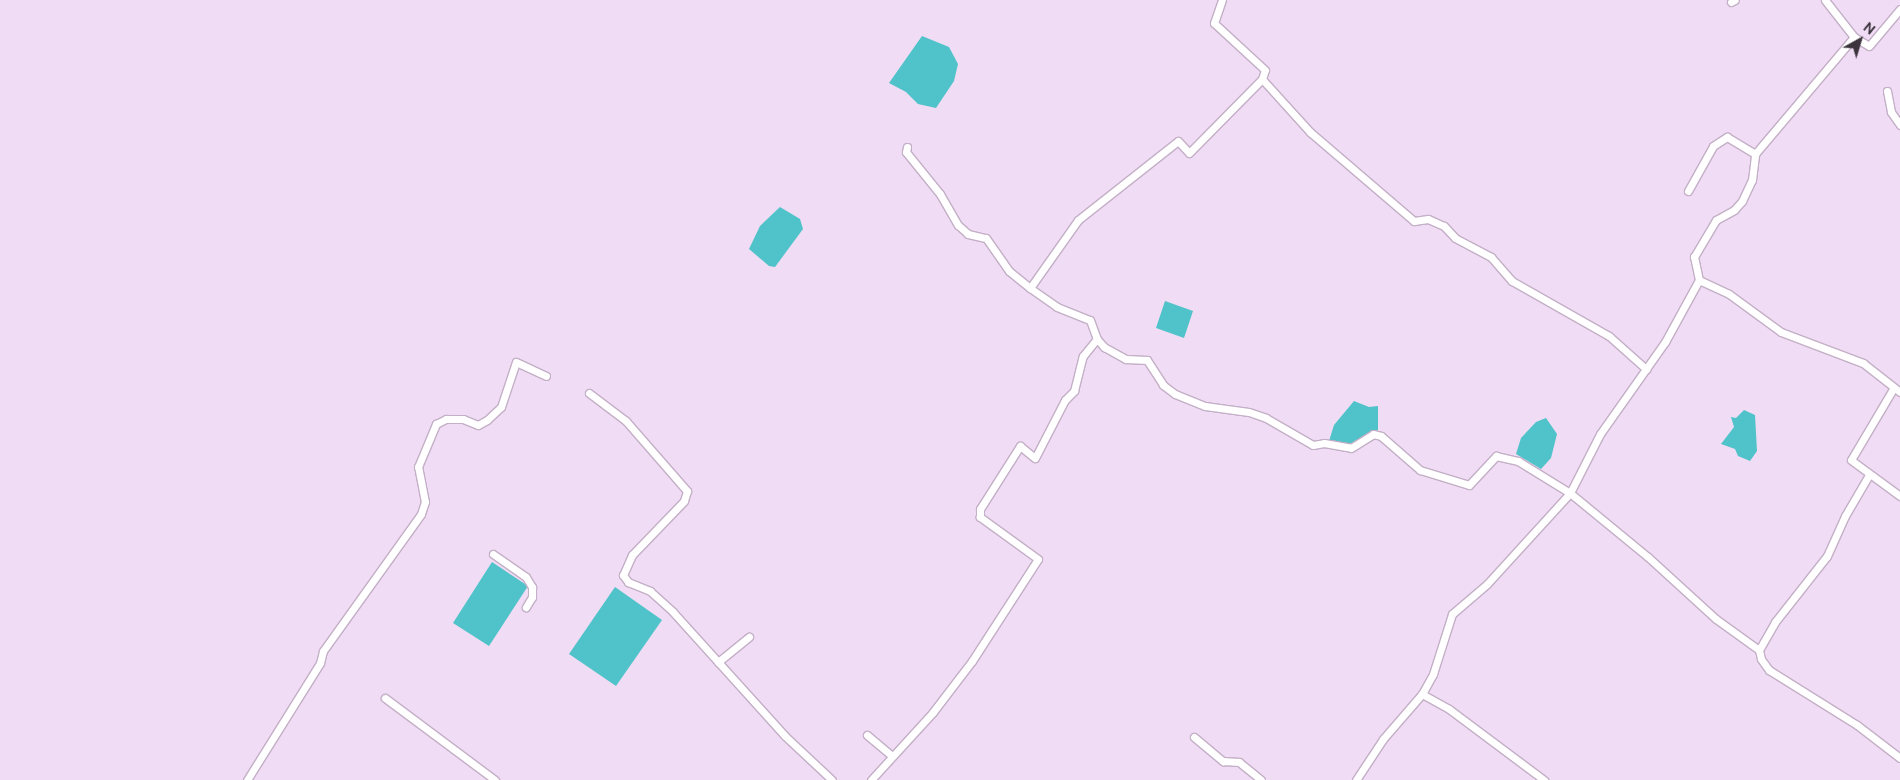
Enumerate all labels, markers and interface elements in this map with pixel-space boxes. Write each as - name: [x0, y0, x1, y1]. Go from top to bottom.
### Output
- north arrow: [1835, 15, 1885, 65]
- text: N: [1860, 19, 1879, 38]

